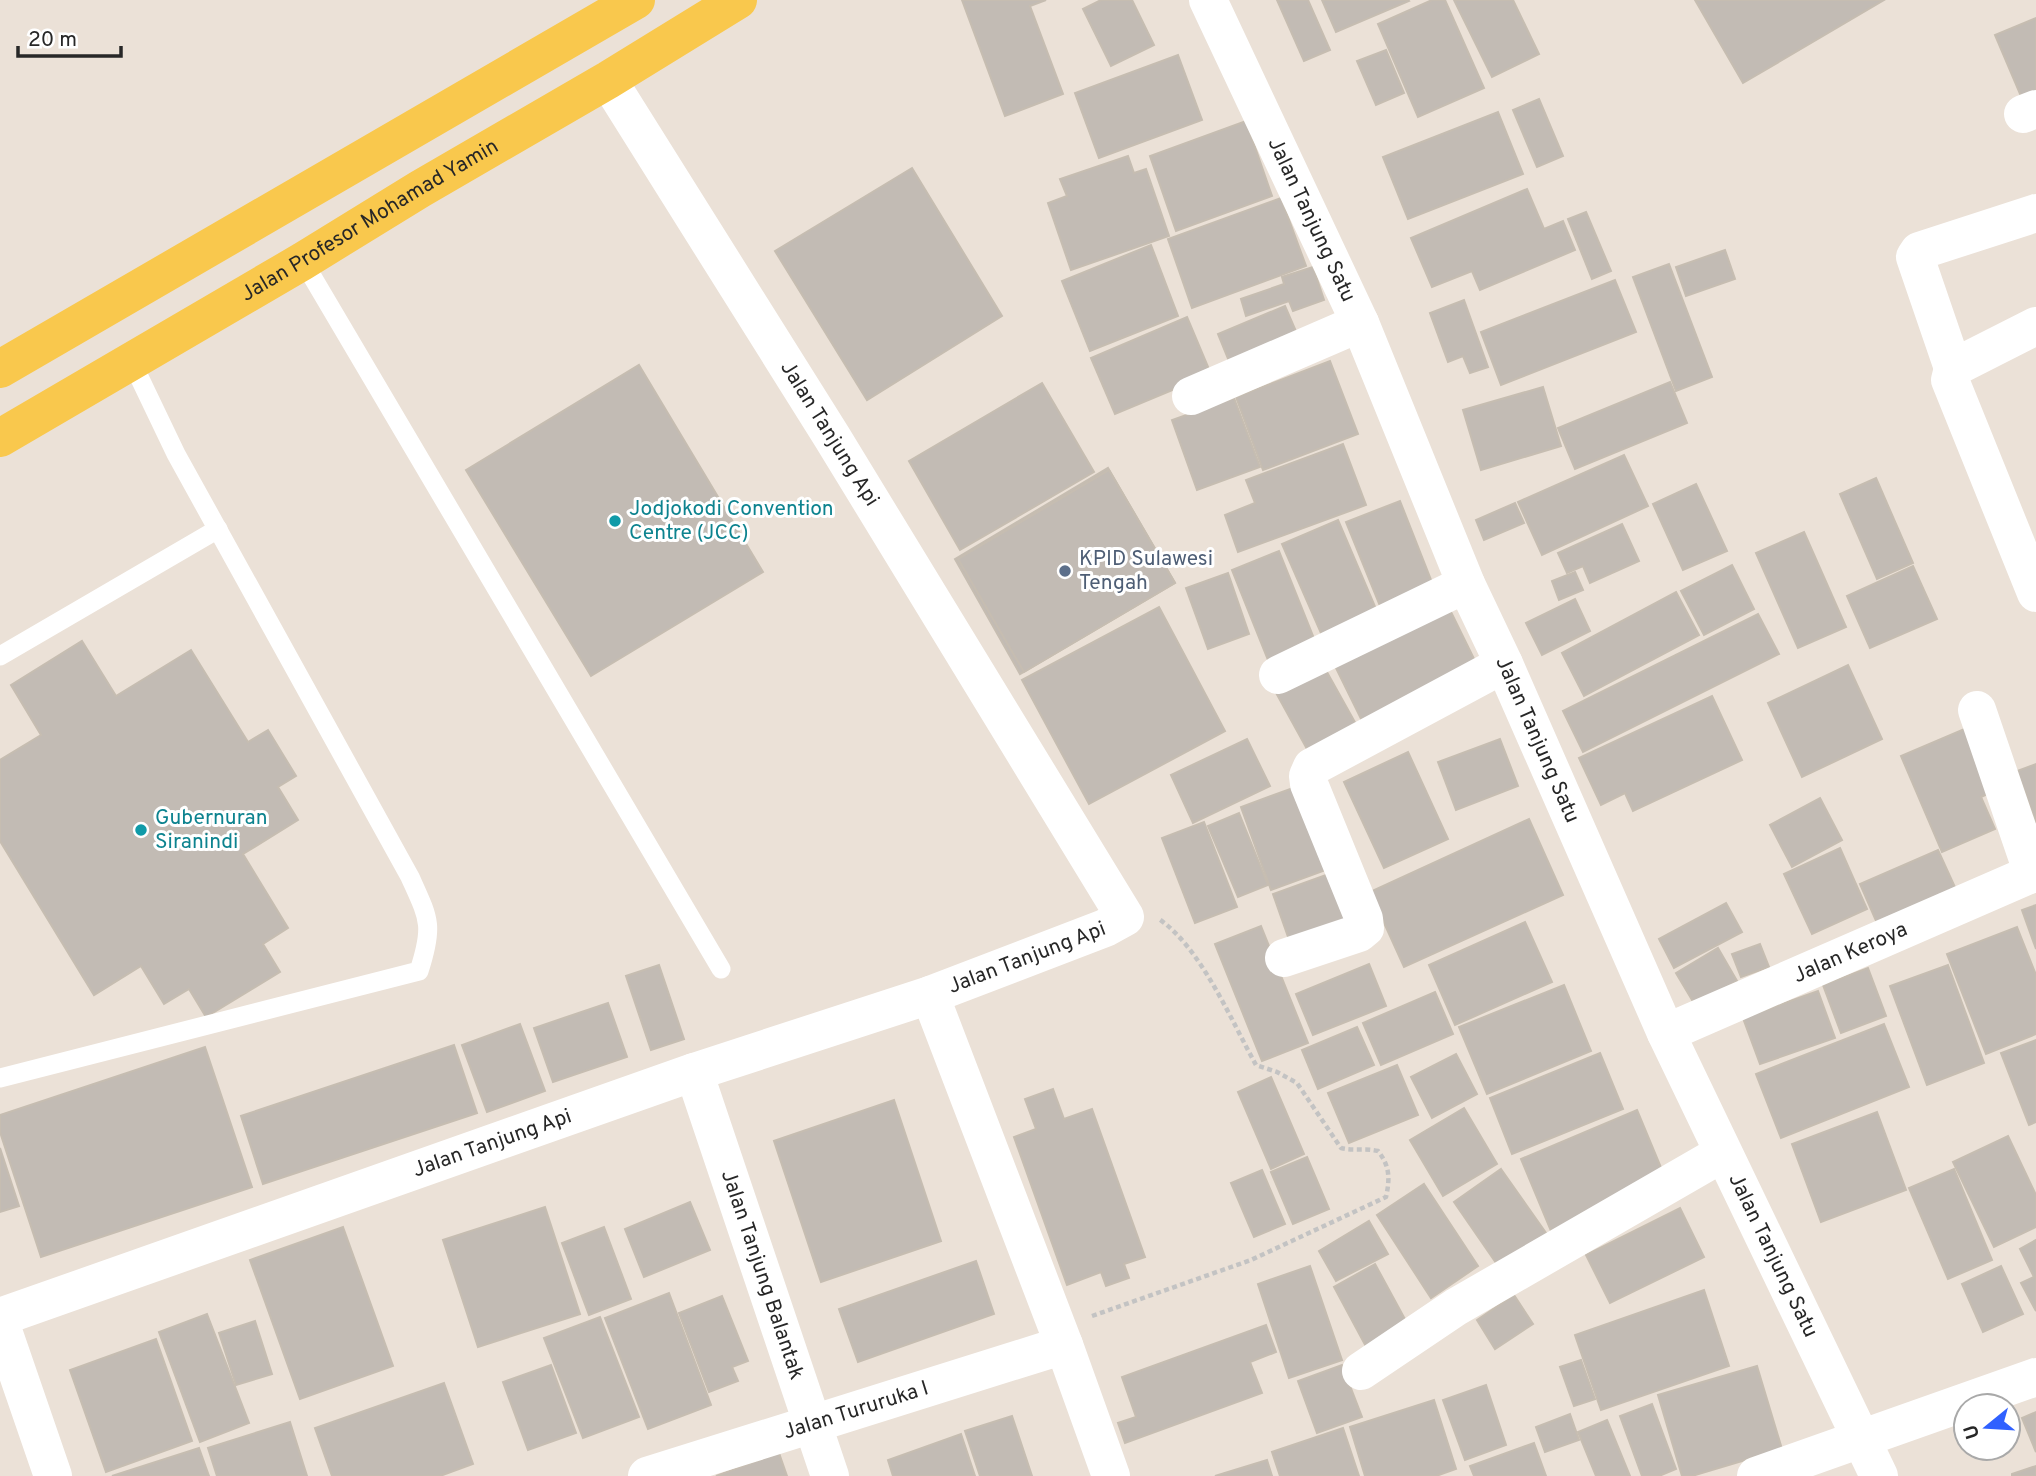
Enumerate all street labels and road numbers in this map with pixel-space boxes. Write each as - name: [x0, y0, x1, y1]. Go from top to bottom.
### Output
- street label: Jalan Profesor Mohamad Yamin: [236, 133, 503, 308]
- street label: Jalan Tanjung Satu: [1261, 133, 1362, 307]
- street label: Jalan Tanjung Api: [773, 356, 885, 512]
- street label: Jalan Tanjung Satu: [1489, 652, 1586, 827]
- street label: Jalan Tanjung Api: [944, 915, 1110, 1000]
- street label: Jalan Keroya: [1789, 916, 1912, 990]
- street label: Jalan Tanjung Api: [409, 1103, 575, 1184]
- street label: Jalan Tanjung Balantak: [714, 1166, 810, 1383]
- street label: Jalan Tanjung Satu: [1722, 1169, 1824, 1342]
- street label: Jalan Tururuka I: [780, 1375, 932, 1446]

